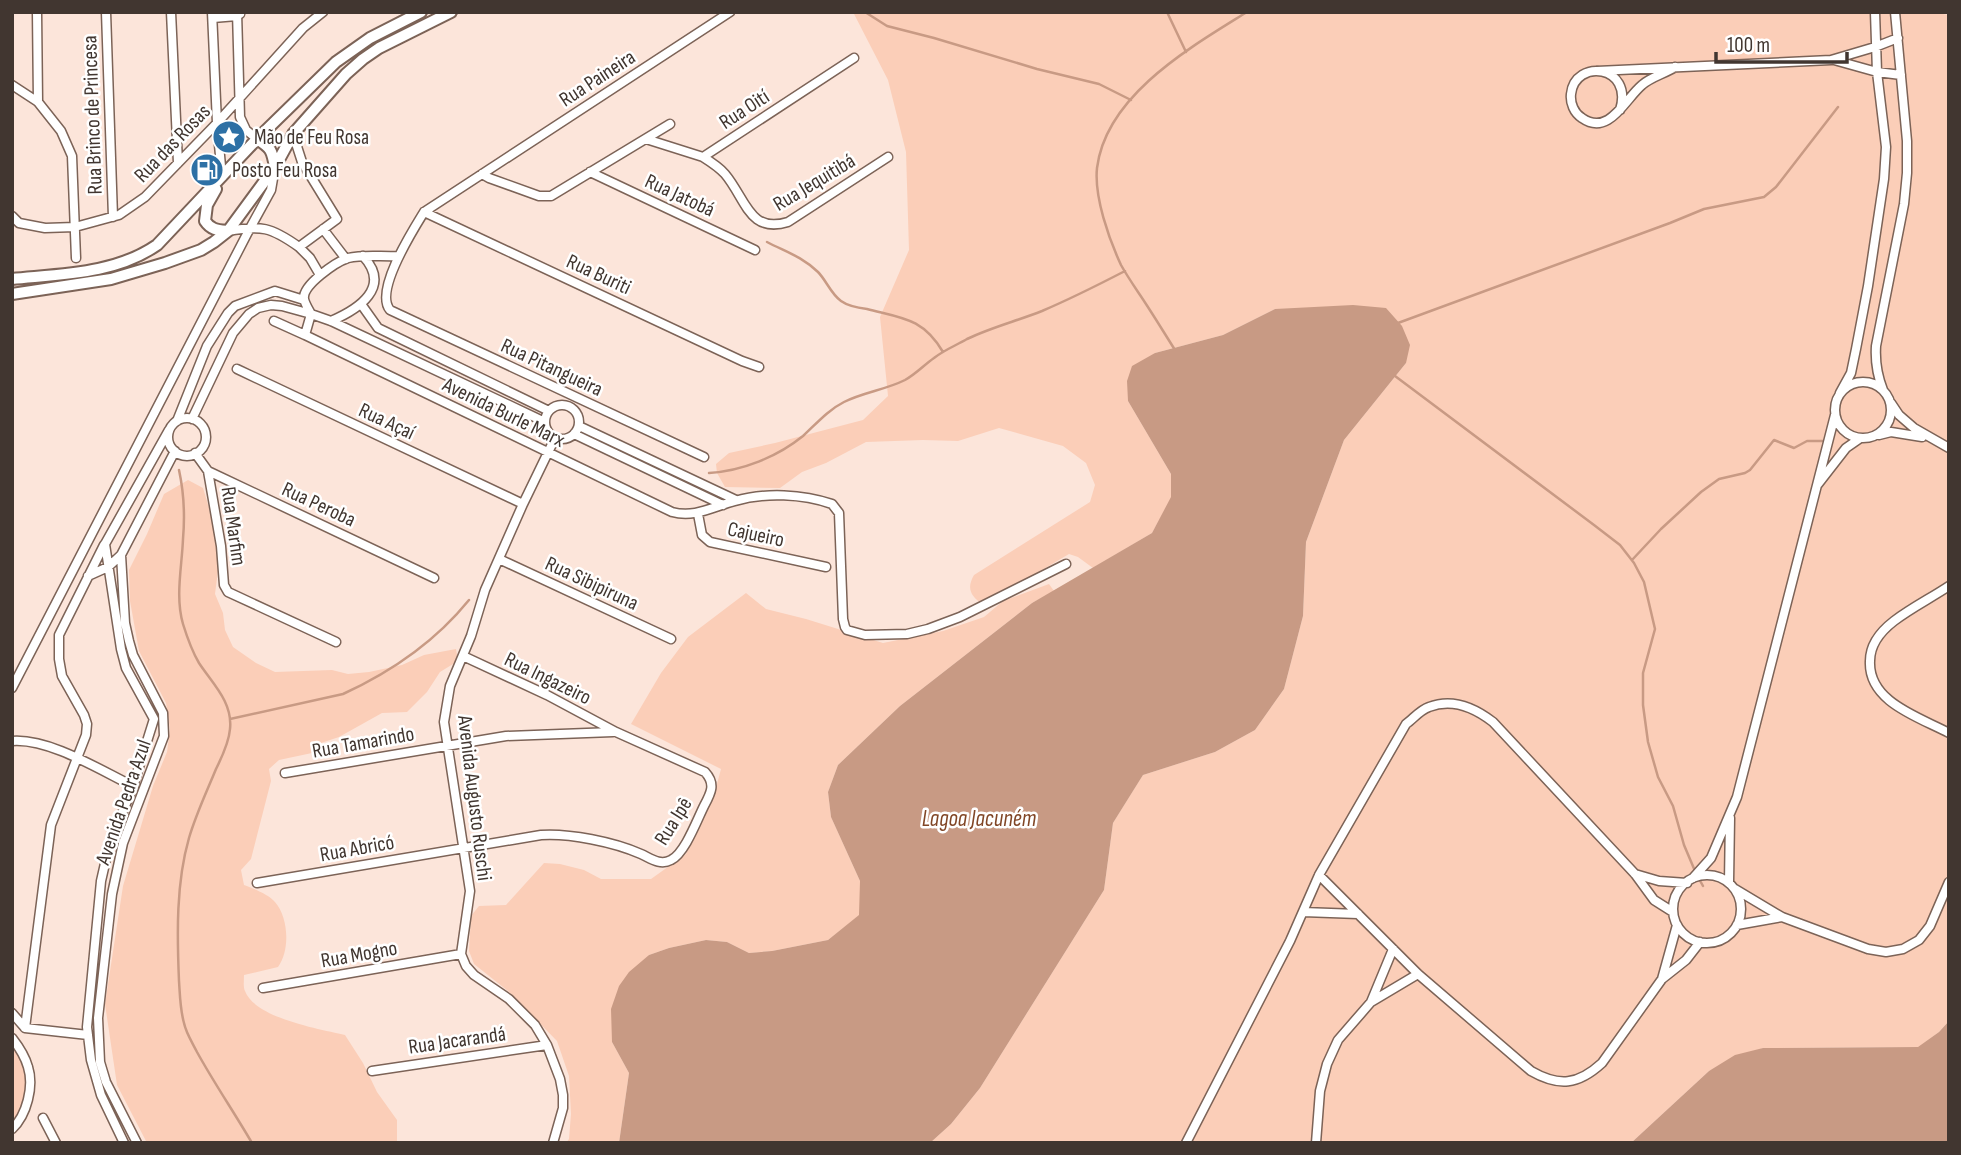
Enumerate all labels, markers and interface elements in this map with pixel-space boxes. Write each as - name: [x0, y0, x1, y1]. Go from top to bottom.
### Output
- scale bar: [1716, 21, 1847, 65]
- text: 100 m: [1727, 33, 1770, 58]
- street label: Rua Brinco de Princesa: [77, 35, 108, 195]
- street label: Rua Paineira: [555, 45, 640, 112]
- street label: Rua Oití: [715, 84, 774, 135]
- street label: Rua das Rosas: [129, 99, 216, 188]
- place icon: Mão de Feu Rosa: [210, 118, 248, 156]
- place label: Mão de Feu Rosa: [254, 125, 369, 150]
- street label: Rua Jequitibá: [769, 148, 860, 217]
- fuel station icon: Posto Feu Rosa: [188, 151, 226, 189]
- place label: Posto Feu Rosa: [232, 158, 337, 183]
- street label: Rua Jatobá: [641, 168, 719, 222]
- street label: Rua Buriti: [563, 249, 635, 300]
- street label: Rua Pitangueira: [497, 333, 607, 402]
- street label: Avenida Burle Marx: [438, 372, 569, 453]
- street label: Rua Açaí: [355, 398, 419, 445]
- street label: Rua Peroba: [278, 477, 360, 532]
- street label: Rua Marfim: [216, 485, 251, 567]
- street label: Cajueiro: [725, 516, 786, 553]
- street label: Rua Sibipiruna: [541, 551, 642, 616]
- street label: Rua Ingazeiro: [500, 647, 595, 710]
- street label: Avenida Augusto Ruschi: [452, 713, 497, 882]
- street label: Rua Tamarindo: [310, 721, 416, 764]
- street label: Avenida Pedra Azul: [90, 736, 157, 869]
- street label: Rua Ipê: [649, 793, 698, 850]
- water label: Lagoa Jacuném: [922, 805, 1037, 833]
- street label: Rua Abricó: [318, 830, 396, 867]
- street label: Rua Mogno: [319, 935, 399, 973]
- street label: Rua Jacarandá: [407, 1021, 507, 1060]

